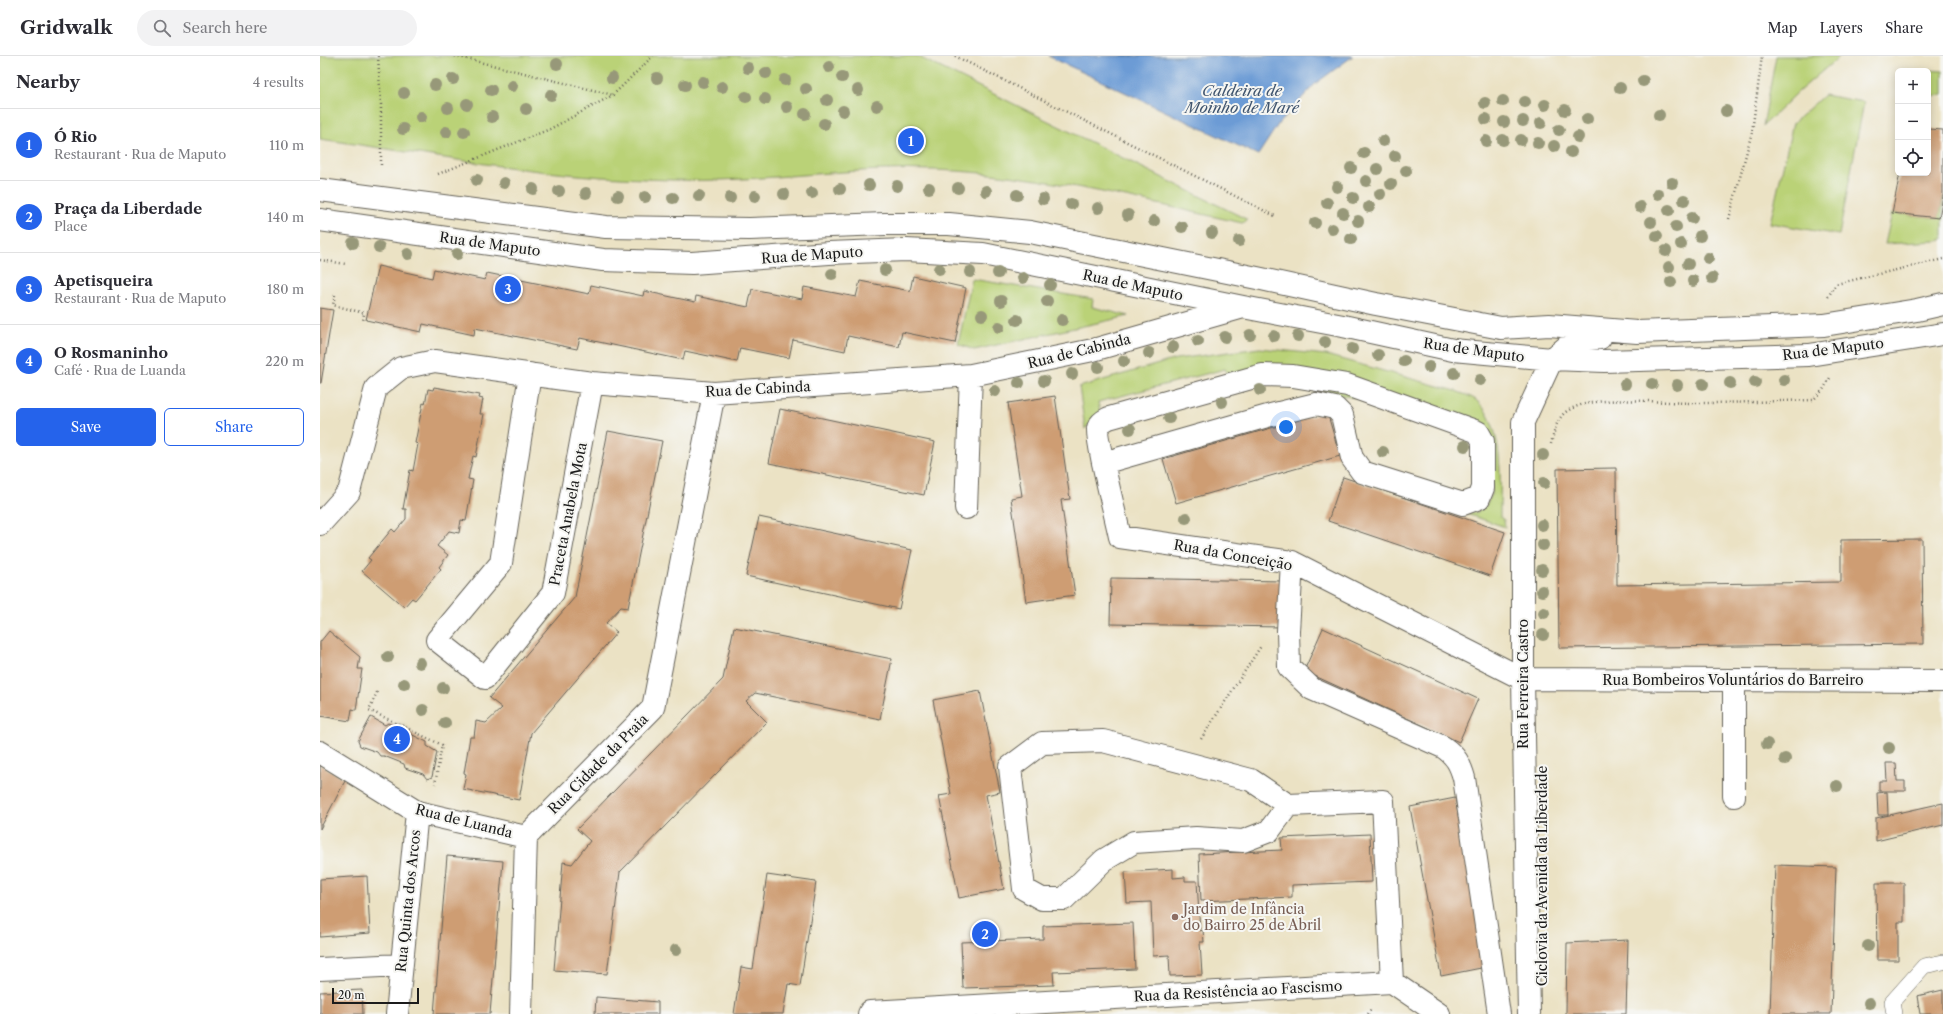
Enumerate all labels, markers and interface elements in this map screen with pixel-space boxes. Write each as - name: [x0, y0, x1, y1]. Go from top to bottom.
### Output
- search box: [137, 10, 417, 46]
- text: Gridwalk: [20, 16, 113, 39]
- icon: search: [151, 17, 173, 39]
- text: Search here: [183, 18, 268, 37]
- text: Map: [1767, 19, 1797, 37]
- text: Layers: [1819, 19, 1863, 37]
- text: Share: [1885, 19, 1923, 37]
- map controls: [1895, 68, 1931, 176]
- button: +: [1895, 68, 1931, 104]
- text: Nearby: [16, 72, 80, 92]
- text: 4 results: [253, 74, 304, 90]
- water label: Caldeira de Moinho de Maré: [1183, 81, 1301, 117]
- button: −: [1895, 104, 1931, 140]
- pin: 1: [898, 126, 924, 156]
- text: Ó Rio: [54, 127, 97, 146]
- text: 1: [26, 137, 32, 153]
- text: 110 m: [269, 137, 304, 153]
- button: locate: [1895, 140, 1931, 176]
- text: Restaurant · Rua de Maputo: [54, 146, 226, 162]
- text: Praça da Liberdade: [54, 199, 202, 218]
- text: 2: [25, 209, 33, 225]
- text: 140 m: [267, 209, 304, 225]
- text: Place: [54, 218, 87, 234]
- street label: Rua de Maputo: [438, 228, 542, 260]
- street label: Rua de Maputo: [760, 242, 864, 268]
- street label: Rua de Maputo: [1081, 266, 1185, 304]
- text: Apetisqueira: [54, 271, 153, 290]
- pin: 3: [495, 274, 521, 304]
- text: 3: [25, 281, 33, 297]
- text: 180 m: [267, 281, 304, 297]
- text: Restaurant · Rua de Maputo: [54, 290, 226, 306]
- street label: Rua de Cabinda: [1026, 329, 1133, 372]
- street label: Rua de Maputo: [1422, 334, 1526, 366]
- street label: Rua de Maputo: [1781, 334, 1885, 364]
- text: O Rosmaninho: [54, 343, 168, 362]
- text: 4: [25, 353, 33, 369]
- text: 220 m: [265, 353, 304, 369]
- text: Café · Rua de Luanda: [54, 362, 186, 378]
- street label: Rua de Cabinda: [705, 377, 812, 401]
- button: Save: [16, 408, 156, 446]
- button: Share: [164, 408, 304, 446]
- your location: [1276, 417, 1296, 437]
- street label: Praceta Anabela Mota: [545, 440, 591, 587]
- street label: Rua da Conceição: [1172, 536, 1294, 574]
- street label: Rua Ferreira Castro: [1514, 619, 1532, 749]
- street label: Rua Bombeiros Voluntários do Barreiro: [1602, 671, 1864, 689]
- street label: Rua Cidade da Praia: [544, 710, 652, 818]
- pin: 4: [384, 724, 410, 754]
- street label: Ciclovia da Avenida da Liberdade: [1533, 766, 1551, 986]
- street label: Rua de Luanda: [413, 800, 515, 842]
- street label: Rua Quinta dos Arcos: [392, 829, 424, 973]
- place label: Jardim de Infância do Bairro 25 de Abril: [1181, 900, 1321, 934]
- marker: Jardim de Infância do Bairro 25 de Abril: [1170, 912, 1180, 922]
- pin: 2: [972, 919, 998, 949]
- street label: Rua da Resistência ao Fascismo: [1133, 977, 1343, 1005]
- scale bar: [332, 986, 419, 1005]
- text: 20 m: [338, 988, 364, 1002]

